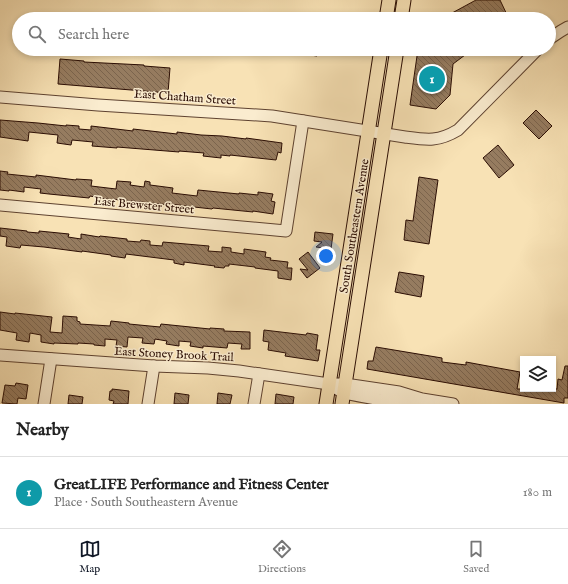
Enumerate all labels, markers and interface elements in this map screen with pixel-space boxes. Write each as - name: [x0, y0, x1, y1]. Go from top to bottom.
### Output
- search box: [12, 12, 556, 56]
- icon: search: [26, 23, 48, 45]
- text: Search here: [58, 25, 129, 44]
- pin: 1: [419, 64, 445, 94]
- street label: East Chatham Street: [134, 86, 236, 109]
- street label: South Southeastern Avenue: [336, 157, 373, 294]
- street label: East Brewster Street: [93, 194, 195, 217]
- your location: [316, 246, 336, 266]
- street label: East Stoney Brook Trail: [114, 344, 235, 365]
- map controls: [520, 356, 556, 392]
- button: layers: [520, 356, 556, 392]
- text: Nearby: [16, 420, 69, 441]
- text: GreatLIFE Performance and Fitness Center: [54, 475, 329, 494]
- text: 1: [27, 484, 31, 501]
- text: 180 m: [523, 484, 552, 501]
- text: Place · South Southeastern Avenue: [54, 494, 238, 511]
- tab: Map: [79, 538, 101, 576]
- tab: Directions: [258, 538, 306, 576]
- tab: Saved: [463, 538, 489, 576]

